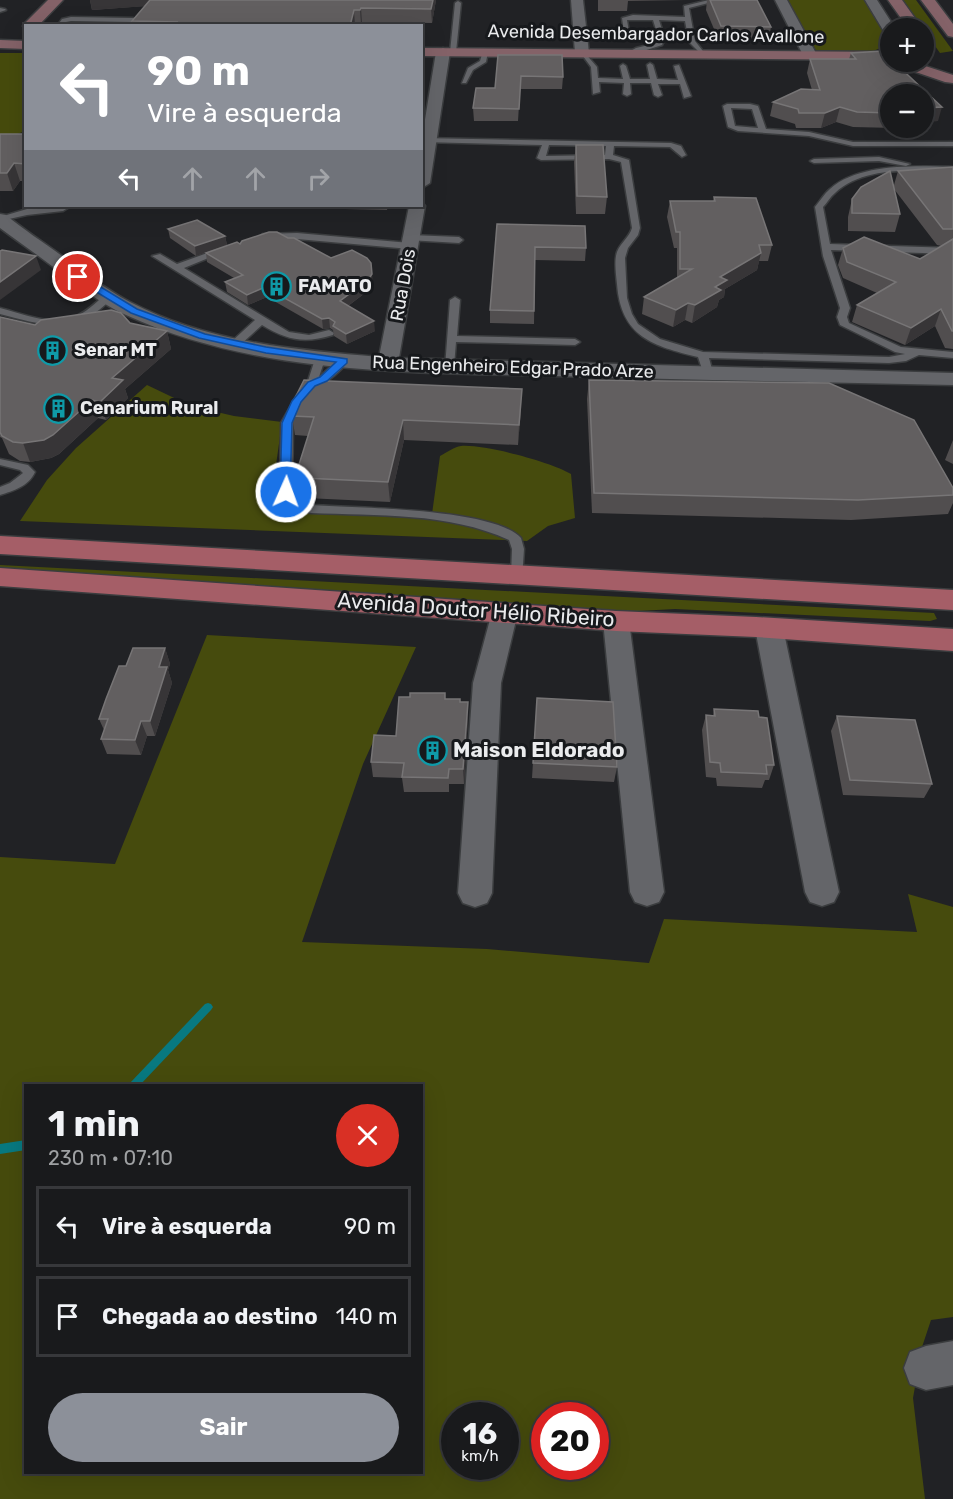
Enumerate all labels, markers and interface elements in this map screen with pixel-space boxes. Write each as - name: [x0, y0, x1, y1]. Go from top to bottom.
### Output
- map controls: [880, 18, 934, 138]
- button: +: [880, 18, 934, 72]
- street label: Avenida Desembargador Carlos Avallone: [487, 20, 825, 48]
- text: 90 m: [147, 46, 250, 96]
- icon: left: [48, 48, 126, 126]
- button: −: [880, 84, 934, 138]
- text: Vire à esquerda: [147, 97, 342, 129]
- icon: left: [113, 162, 146, 195]
- icon: ahead: [176, 162, 209, 195]
- icon: ahead: [239, 162, 272, 195]
- icon: right: [302, 162, 335, 195]
- street label: Rua Dois: [386, 247, 420, 323]
- pin: [52, 251, 103, 302]
- icon: arrive: [61, 260, 94, 293]
- building icon: FAMATO: [261, 270, 293, 302]
- place label: FAMATO: [298, 275, 372, 297]
- building icon: Senar MT: [37, 334, 69, 366]
- place label: Senar MT: [74, 339, 157, 361]
- street label: Rua Engenheiro Edgar Prado Arze: [372, 351, 654, 383]
- building icon: Cenarium Rural: [43, 392, 75, 424]
- place label: Cenarium Rural: [80, 397, 218, 419]
- position arrow: [254, 460, 318, 524]
- street label: Avenida Doutor Hélio Ribeiro: [337, 587, 615, 632]
- building icon: Maison Eldorado: [416, 734, 448, 766]
- place label: Maison Eldorado: [453, 737, 625, 762]
- text: 1 min: [48, 1102, 140, 1145]
- button: close: [336, 1104, 399, 1167]
- text: 230 m · 07:10: [48, 1146, 173, 1170]
- icon: left: [51, 1210, 84, 1243]
- text: Vire à esquerda: [102, 1213, 272, 1240]
- text: 90 m: [344, 1213, 396, 1240]
- icon: arrive: [51, 1300, 84, 1333]
- text: Chegada ao destino: [102, 1303, 318, 1330]
- text: 140 m: [336, 1303, 398, 1330]
- button: Sair: [48, 1393, 399, 1462]
- speed limit sign: 20: [531, 1402, 609, 1480]
- text: 16: [463, 1416, 497, 1452]
- text: km/h: [461, 1447, 499, 1465]

